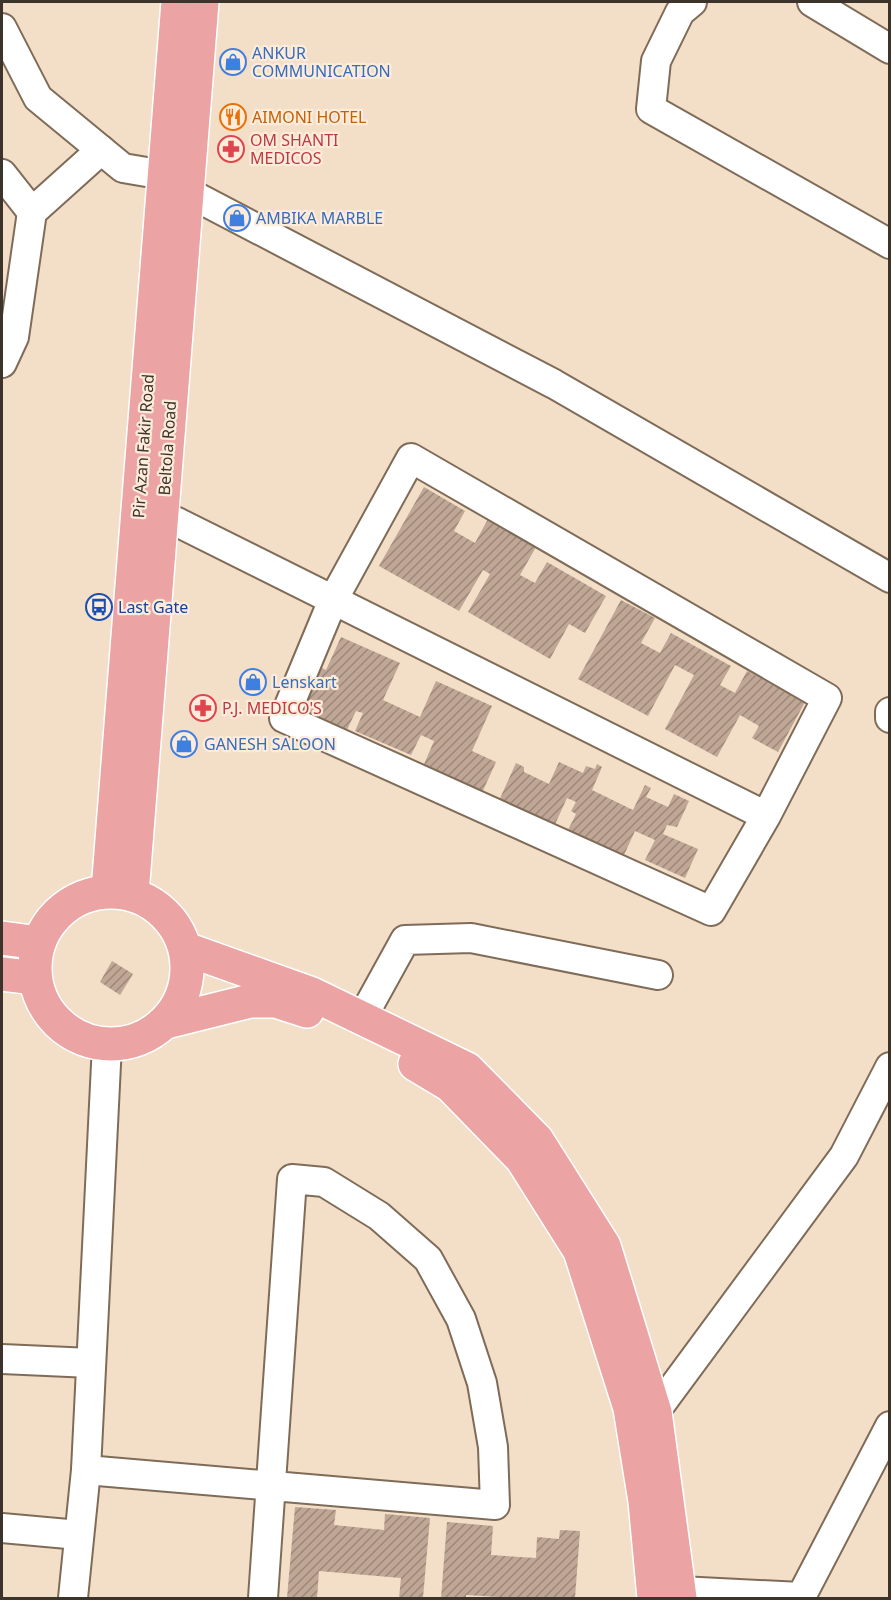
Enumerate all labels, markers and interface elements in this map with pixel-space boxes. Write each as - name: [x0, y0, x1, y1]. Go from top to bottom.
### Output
- place label: ANKUR COMMUNICATION: [252, 42, 391, 82]
- shop icon: ANKUR COMMUNICATION: [218, 47, 248, 77]
- restaurant icon: AIMONI HOTEL: [218, 102, 248, 132]
- place label: AIMONI HOTEL: [252, 106, 366, 128]
- place label: OM SHANTI MEDICOS: [250, 129, 339, 169]
- pharmacy icon: OM SHANTI MEDICOS: [216, 134, 246, 164]
- shop icon: AMBIKA MARBLE: [222, 203, 252, 233]
- place label: AMBIKA MARBLE: [256, 207, 383, 229]
- street label: Pir Azan Fakir Road: [127, 373, 159, 519]
- street label: Beltola Road: [153, 400, 181, 496]
- bus stop icon: Last Gate: [84, 592, 114, 622]
- place label: Last Gate: [118, 596, 188, 618]
- shop icon: Lenskart: [238, 667, 268, 697]
- place label: Lenskart: [272, 671, 337, 693]
- pharmacy icon: P.J. MEDICO'S: [188, 693, 218, 723]
- place label: P.J. MEDICO'S: [222, 697, 322, 719]
- shop icon: GANESH SALOON: [169, 729, 199, 759]
- place label: GANESH SALOON: [204, 733, 336, 755]

